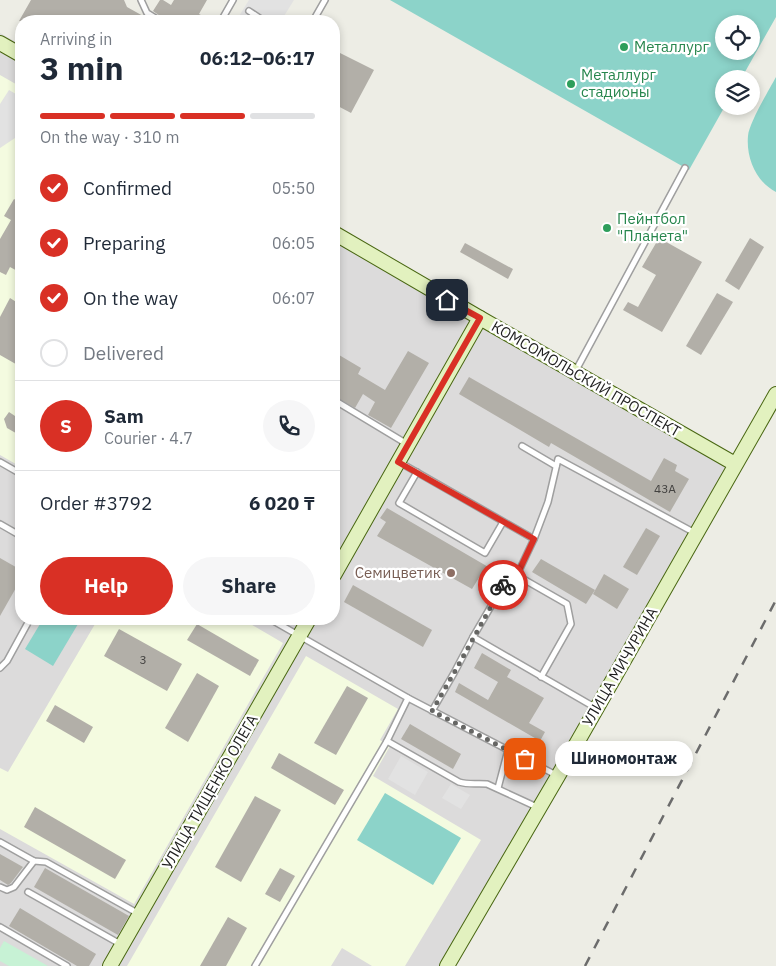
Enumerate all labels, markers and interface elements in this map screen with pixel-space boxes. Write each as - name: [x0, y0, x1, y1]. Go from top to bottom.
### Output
- map controls: [715, 15, 760, 115]
- button: locate: [715, 15, 760, 60]
- text: Arriving in: [40, 29, 112, 49]
- place label: Металлург: [634, 37, 709, 56]
- marker: Металлург: [618, 41, 630, 53]
- text: 06:12–06:17: [200, 46, 315, 70]
- text: 3 min: [40, 47, 124, 89]
- place label: Металлург стадионы: [581, 65, 656, 101]
- button: layers: [715, 70, 760, 115]
- marker: Металлург стадионы: [565, 78, 577, 90]
- text: On the way · 310 m: [40, 127, 179, 147]
- icon: check: [40, 174, 68, 202]
- text: Confirmed: [83, 176, 172, 200]
- text: 05:50: [272, 178, 315, 198]
- place label: Пейнтбол "Планета": [617, 209, 688, 245]
- marker: Пейнтбол "Планета": [601, 222, 613, 234]
- icon: check: [40, 229, 68, 257]
- text: Preparing: [83, 231, 165, 255]
- text: 06:05: [272, 233, 315, 253]
- pin: [426, 279, 468, 321]
- icon: check: [40, 284, 68, 312]
- text: On the way: [83, 286, 178, 310]
- icon: home: [433, 286, 461, 314]
- text: 06:07: [272, 288, 315, 308]
- street label: КОМСОМОЛЬСКИЙ ПРОСПЕКТ: [488, 317, 685, 441]
- text: Delivered: [83, 341, 164, 365]
- button: phone: [263, 400, 315, 452]
- text: Sam: [104, 404, 144, 428]
- text: S: [60, 414, 72, 438]
- text: Courier · 4.7: [104, 428, 193, 448]
- house number: 43А: [654, 481, 676, 496]
- text: Order #3792: [40, 491, 152, 515]
- text: 6 020 ₸: [249, 491, 315, 515]
- button: Help: [40, 557, 173, 615]
- button: Share: [183, 557, 315, 615]
- courier: [478, 560, 528, 610]
- place label: Семицветик: [355, 563, 441, 582]
- marker: Семицветик: [445, 567, 457, 579]
- icon: bike: [489, 571, 517, 599]
- street label: УЛИЦА МИЧУРИНА: [578, 603, 662, 730]
- house number: 3: [139, 652, 147, 667]
- street label: УЛИЦА ТИЩЕНКО ОЛЕГА: [157, 711, 262, 872]
- pin: [504, 738, 546, 780]
- callout: Шиномонтаж: [555, 742, 692, 776]
- icon: bag: [511, 745, 539, 773]
- text: Шиномонтаж: [571, 748, 677, 768]

